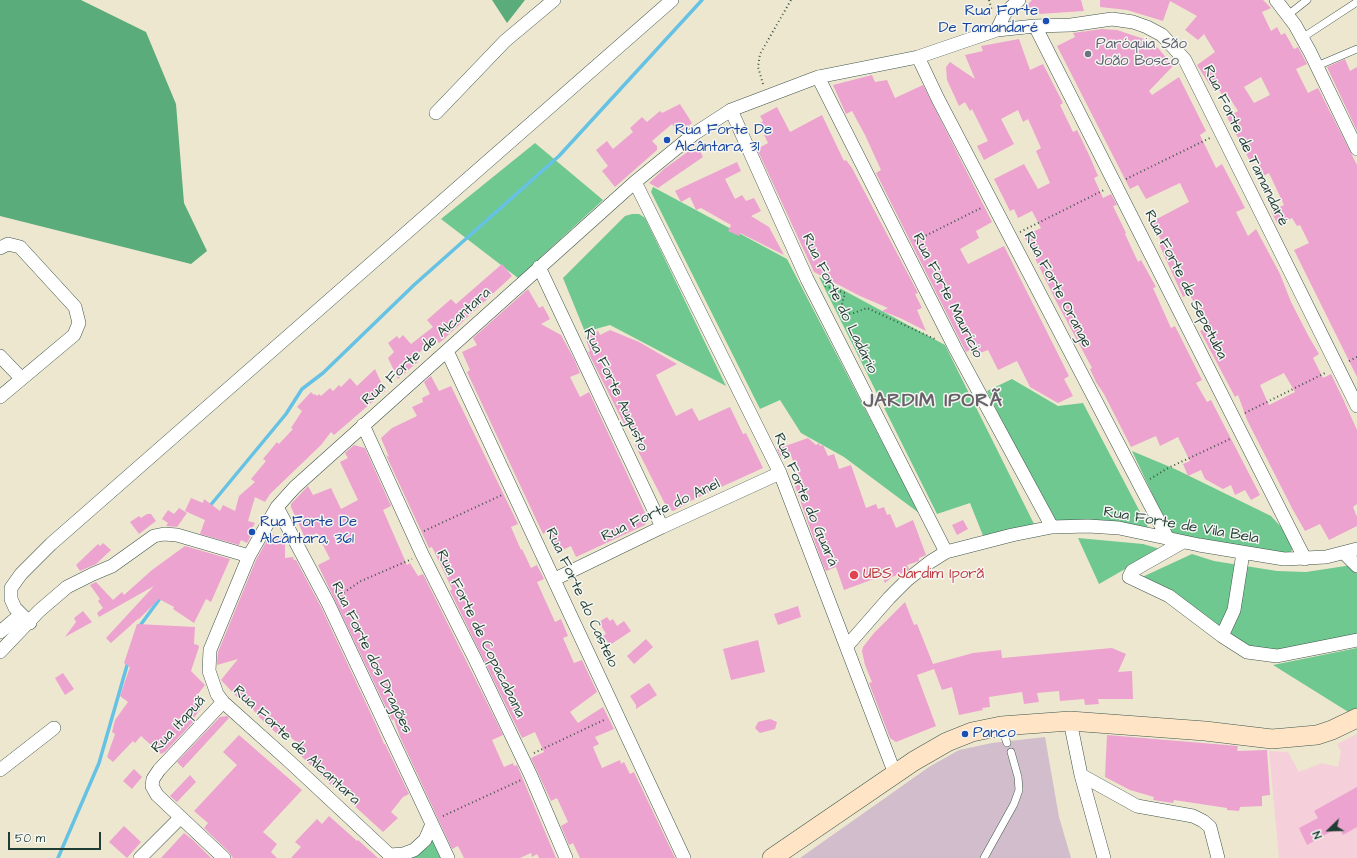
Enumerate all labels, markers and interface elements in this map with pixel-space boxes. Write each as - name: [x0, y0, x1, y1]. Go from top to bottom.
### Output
- place label: Rua Forte De Tamandaré: [939, 3, 1038, 38]
- marker: Rua Forte De Tamandaré: [1041, 16, 1051, 26]
- place label: Paróquia São João Bosco: [1096, 36, 1187, 71]
- marker: Paróquia São João Bosco: [1083, 49, 1093, 59]
- street label: Rua Forte de Tamandaré: [1198, 63, 1292, 229]
- place label: Rua Forte De Alcântara, 31: [675, 122, 772, 157]
- marker: Rua Forte De Alcântara, 31: [662, 135, 672, 145]
- street label: Rua Forte de Sepetuba: [1140, 207, 1230, 363]
- street label: Rua Forte Orange: [1019, 229, 1095, 351]
- street label: Rua Forte do Ladário: [797, 231, 881, 377]
- street label: Rua Forte Maurício: [908, 231, 986, 361]
- street label: Rua Forte de Alcantara: [359, 284, 495, 410]
- street label: Rua Forte Augusto: [579, 326, 651, 454]
- district label: JARDIM IPORÃ: [863, 391, 1003, 413]
- street label: Rua Forte do Guará: [769, 431, 841, 569]
- street label: Rua Forte do Anel: [599, 476, 723, 546]
- street label: Rua Forte de Vila Bela: [1102, 503, 1260, 549]
- place label: Rua Forte De Alcântara, 361: [260, 514, 357, 549]
- street label: Rua Forte do Castelo: [541, 525, 621, 671]
- marker: Rua Forte De Alcântara, 361: [247, 527, 257, 537]
- street label: Rua Forte de Copacabana: [431, 547, 529, 721]
- place label: UBS Jardim Iporã: [863, 566, 984, 584]
- marker: UBS Jardim Iporã: [848, 569, 860, 581]
- street label: Rua Forte dos Dragões: [326, 579, 416, 737]
- street label: Rua Forte de Alcantara: [229, 682, 363, 810]
- street label: Rua Itapuã: [148, 693, 210, 757]
- place label: Panco: [973, 725, 1016, 743]
- marker: Panco: [960, 729, 970, 739]
- north arrow: [1309, 810, 1349, 850]
- scale bar: [10, 824, 103, 850]
- text: N: [1309, 829, 1326, 841]
- text: 50 m: [15, 830, 45, 847]

